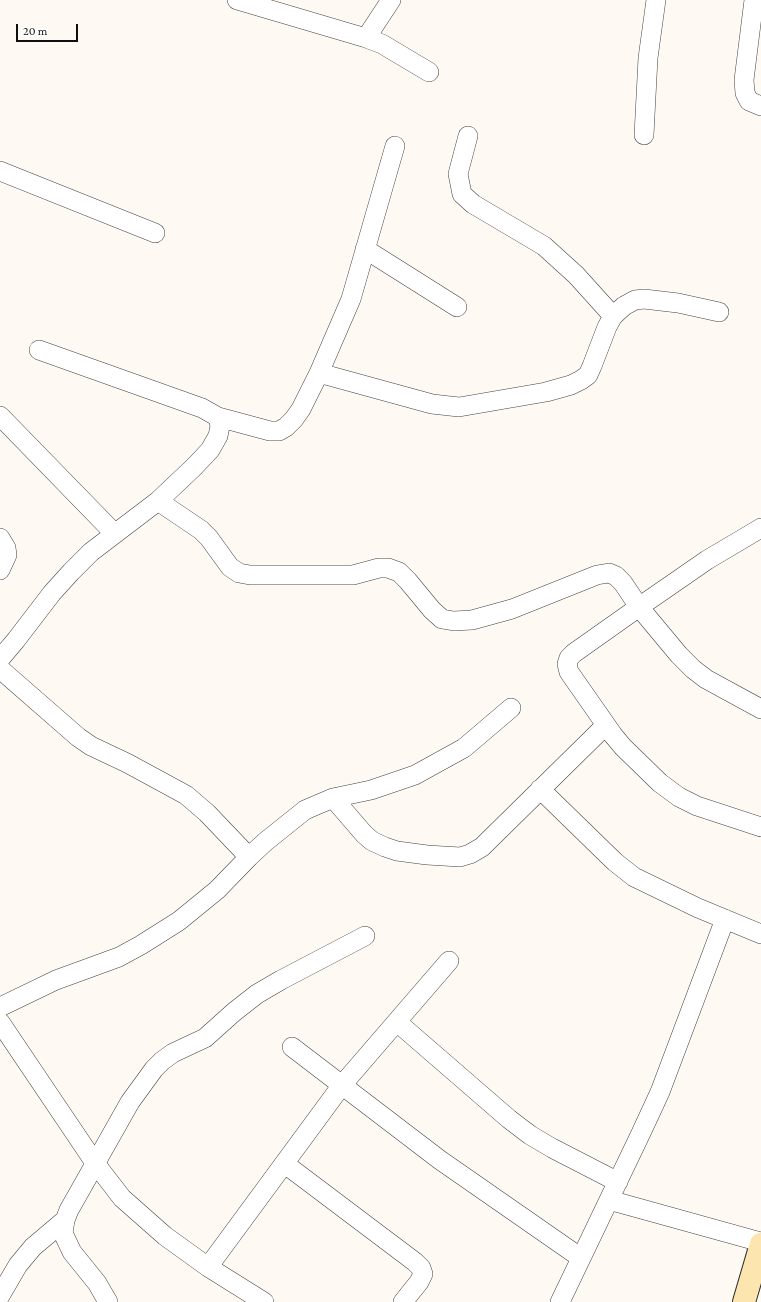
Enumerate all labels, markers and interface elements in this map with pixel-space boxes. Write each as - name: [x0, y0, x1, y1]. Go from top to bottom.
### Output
- scale bar: [18, 16, 80, 42]
- text: 20 m: [23, 24, 47, 38]

